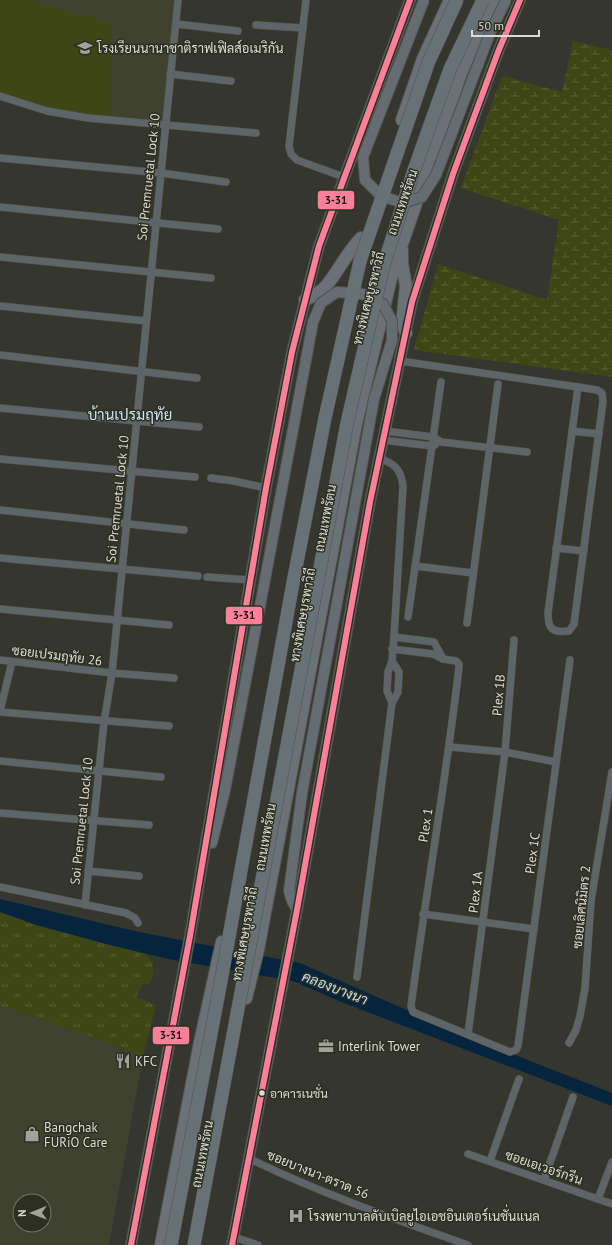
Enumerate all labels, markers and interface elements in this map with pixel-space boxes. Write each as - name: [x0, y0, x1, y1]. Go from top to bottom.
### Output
- scale bar: [472, 12, 539, 38]
- text: 50 m: [478, 18, 504, 33]
- school or university icon: โรงเรียนนานาชาติราฟเฟิลส์อเมริกัน: [76, 39, 94, 57]
- place label: โรงเรียนนานาชาติราฟเฟิลส์อเมริกัน: [96, 39, 284, 57]
- street label: Soi Premruetal Lock 10: [133, 113, 164, 241]
- street label: ถนนเทพรัตน: [383, 167, 422, 237]
- line badge: 3-31: [317, 190, 355, 210]
- text: 3-31: [325, 193, 347, 207]
- street label: ทางพิเศษบูรพาวิถี: [348, 250, 389, 347]
- district label: บ้านเปรมฤทัย: [88, 405, 172, 424]
- street label: Soi Premruetal Lock 10: [102, 435, 133, 563]
- street label: ถนนเทพรัตน: [311, 483, 340, 553]
- street label: ทางพิเศษบูรพาวิถี: [285, 566, 320, 664]
- line badge: 3-31: [225, 606, 263, 625]
- text: 3-31: [233, 608, 255, 622]
- street label: ซอยเปรมฤทัย 26: [11, 642, 103, 669]
- street label: Plex 1B: [488, 673, 509, 717]
- street label: Soi Premruetal Lock 10: [66, 757, 97, 885]
- street label: ถนนเทพรัตน: [251, 802, 280, 872]
- street label: Plex 1: [414, 807, 437, 843]
- street label: Plex 1C: [521, 831, 544, 875]
- street label: ซอยเลิศนิมิตร 2: [569, 865, 594, 949]
- street label: Plex 1A: [465, 870, 487, 914]
- street label: ทางพิเศษบูรพาวิถี: [227, 885, 262, 983]
- water label: คลองบางนา: [300, 967, 371, 1009]
- line badge: 3-31: [152, 1026, 190, 1045]
- text: 3-31: [160, 1028, 182, 1042]
- office icon: Interlink Tower: [317, 1037, 335, 1055]
- place label: Interlink Tower: [338, 1038, 421, 1055]
- restaurant icon: KFC: [114, 1052, 132, 1070]
- place label: KFC: [135, 1053, 157, 1070]
- place label: อาคารเนชั่น: [270, 1083, 328, 1101]
- marker: อาคารเนชั่น: [257, 1088, 267, 1098]
- place label: Bangchak FURiO Care: [44, 1119, 107, 1151]
- street label: ถนนเทพรัตน: [188, 1119, 217, 1189]
- shop icon: Bangchak FURiO Care: [23, 1125, 41, 1143]
- street label: ซอยเอเวอร์กรีน: [503, 1145, 585, 1189]
- street label: ซอยบางนา-ตราด 56: [264, 1146, 371, 1203]
- north arrow: [12, 1193, 52, 1233]
- place label: โรงพยาบาลดับเบิลยูไอเอชอินเตอร์เนชั่นแนล: [307, 1204, 540, 1226]
- hospital icon: โรงพยาบาลดับเบิลยูไอเอชอินเตอร์เนชั่นแนล: [287, 1207, 305, 1225]
- text: N: [15, 1209, 29, 1217]

